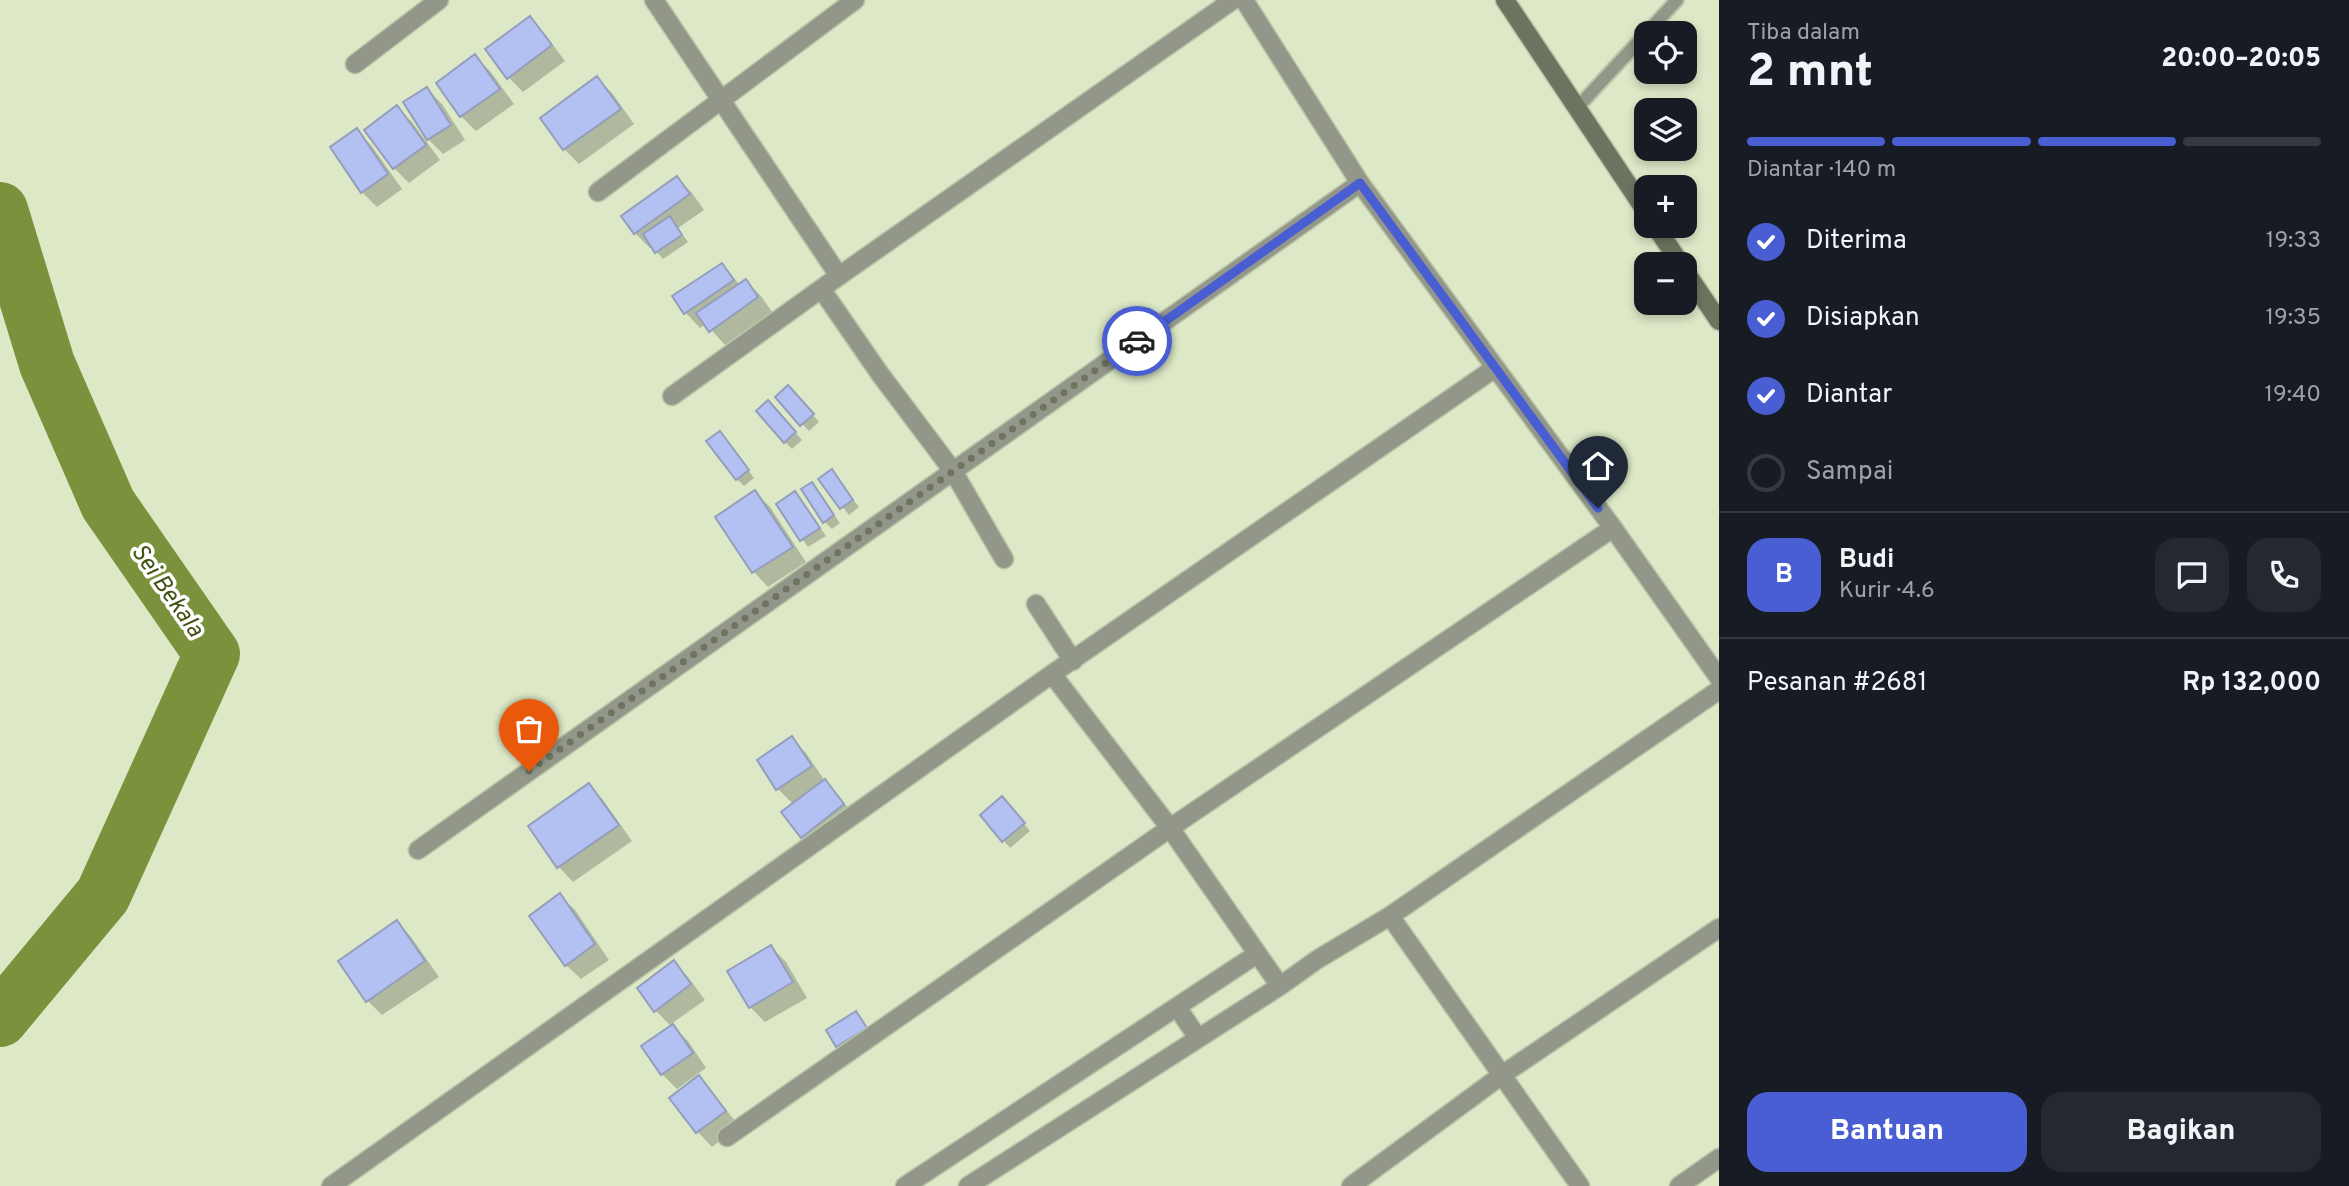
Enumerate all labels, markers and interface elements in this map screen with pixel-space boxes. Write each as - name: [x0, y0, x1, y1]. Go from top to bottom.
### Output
- text: Tiba dalam: [1747, 19, 1860, 48]
- map controls: [1634, 21, 1697, 315]
- button: locate: [1634, 21, 1697, 84]
- text: 20:00–20:05: [2161, 43, 2321, 76]
- text: 2 mnt: [1747, 44, 1873, 103]
- button: layers: [1634, 98, 1697, 161]
- text: Diantar · 140 m: [1747, 156, 1896, 185]
- button: +: [1634, 175, 1697, 238]
- icon: check: [1747, 223, 1785, 261]
- text: Diterima: [1806, 225, 1907, 258]
- text: 19:33: [2266, 227, 2321, 256]
- button: −: [1634, 252, 1697, 315]
- icon: check: [1747, 300, 1785, 338]
- text: Disiapkan: [1806, 302, 1920, 335]
- text: 19:35: [2265, 304, 2321, 333]
- courier: [1102, 306, 1172, 376]
- icon: car: [1118, 322, 1156, 360]
- icon: check: [1747, 377, 1785, 415]
- text: Diantar: [1806, 379, 1892, 412]
- text: 19:40: [2264, 381, 2321, 410]
- pin: [1568, 436, 1628, 508]
- icon: home: [1579, 447, 1617, 485]
- text: Sampai: [1806, 456, 1893, 489]
- button: chat: [2155, 538, 2229, 612]
- button: phone: [2247, 538, 2321, 612]
- water label: Sei Bekala: [123, 539, 210, 644]
- text: Budi: [1839, 544, 1894, 577]
- text: B: [1775, 559, 1793, 592]
- text: Kurir · 4.6: [1839, 577, 1935, 606]
- text: Pesanan #2681: [1747, 667, 1927, 700]
- text: Rp 132,000: [2182, 667, 2321, 700]
- pin: [499, 699, 559, 771]
- icon: bag: [510, 710, 548, 748]
- button: Bantuan: [1747, 1092, 2027, 1172]
- button: Bagikan: [2041, 1092, 2321, 1172]

